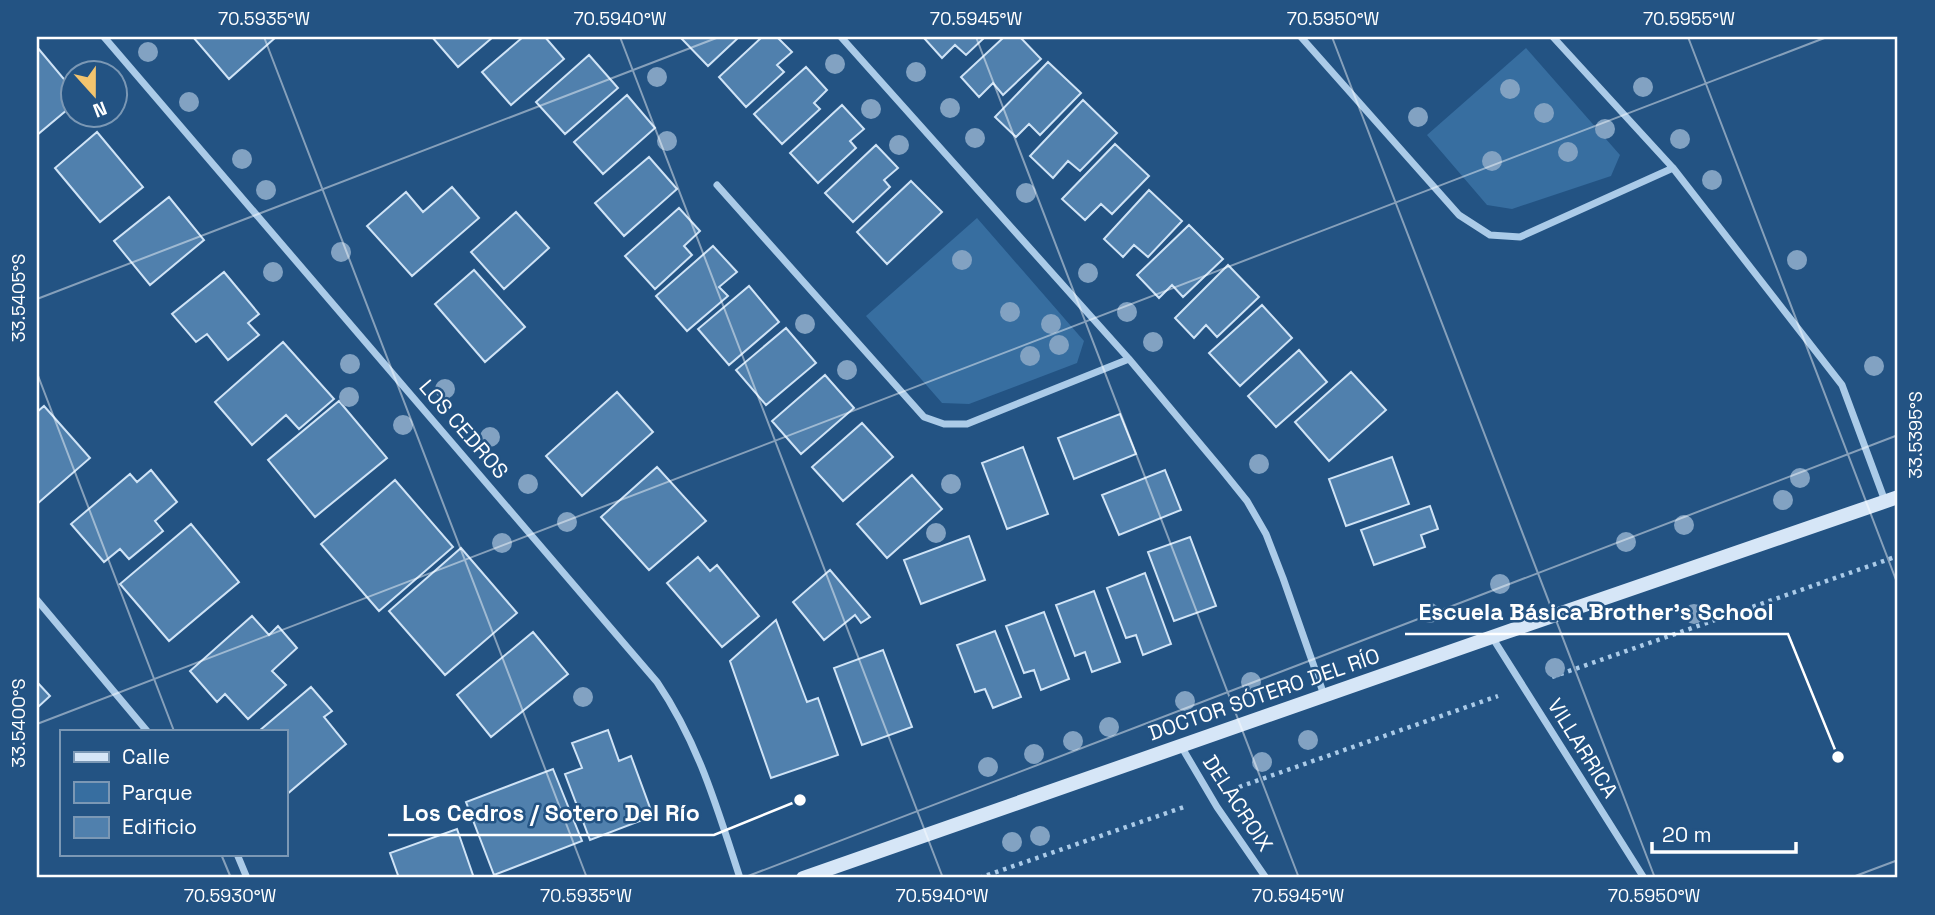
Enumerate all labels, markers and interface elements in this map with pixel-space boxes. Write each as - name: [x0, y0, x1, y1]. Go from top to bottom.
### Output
- text: 70.5935°W: [218, 7, 310, 30]
- text: 70.5940°W: [573, 7, 667, 30]
- text: 70.5945°W: [930, 7, 1022, 30]
- text: 70.5950°W: [1287, 7, 1380, 30]
- text: 70.5955°W: [1643, 7, 1735, 30]
- north arrow: [60, 60, 130, 130]
- text: N: [89, 95, 110, 123]
- text: 33.5405°S: [7, 254, 30, 342]
- street label: LOS CEDROS: [414, 374, 514, 484]
- text: 33.5395°S: [1904, 391, 1927, 479]
- callout: Escuela Básica Brother's School: [1405, 590, 1788, 634]
- text: Escuela Básica Brother's School: [1418, 597, 1774, 627]
- street label: DOCTOR SÓTERO DEL RÍO: [1145, 642, 1383, 746]
- text: 33.5400°S: [7, 678, 30, 768]
- street label: VILLARRICA: [1542, 693, 1624, 803]
- legend: [60, 730, 287, 856]
- text: Calle: [122, 743, 170, 770]
- street label: DELACROIX: [1197, 750, 1279, 856]
- text: Parque: [122, 779, 193, 806]
- callout: Los Cedros / Sotero Del Río: [388, 791, 714, 835]
- text: Los Cedros / Sotero Del Río: [402, 798, 700, 828]
- scale bar: [1652, 810, 1795, 854]
- text: Edificio: [122, 813, 197, 840]
- text: 20 m: [1662, 821, 1712, 848]
- text: 70.5930°W: [184, 884, 277, 907]
- text: 70.5935°W: [540, 884, 632, 907]
- text: 70.5940°W: [895, 884, 989, 907]
- text: 70.5945°W: [1252, 884, 1344, 907]
- text: 70.5950°W: [1608, 884, 1701, 907]

